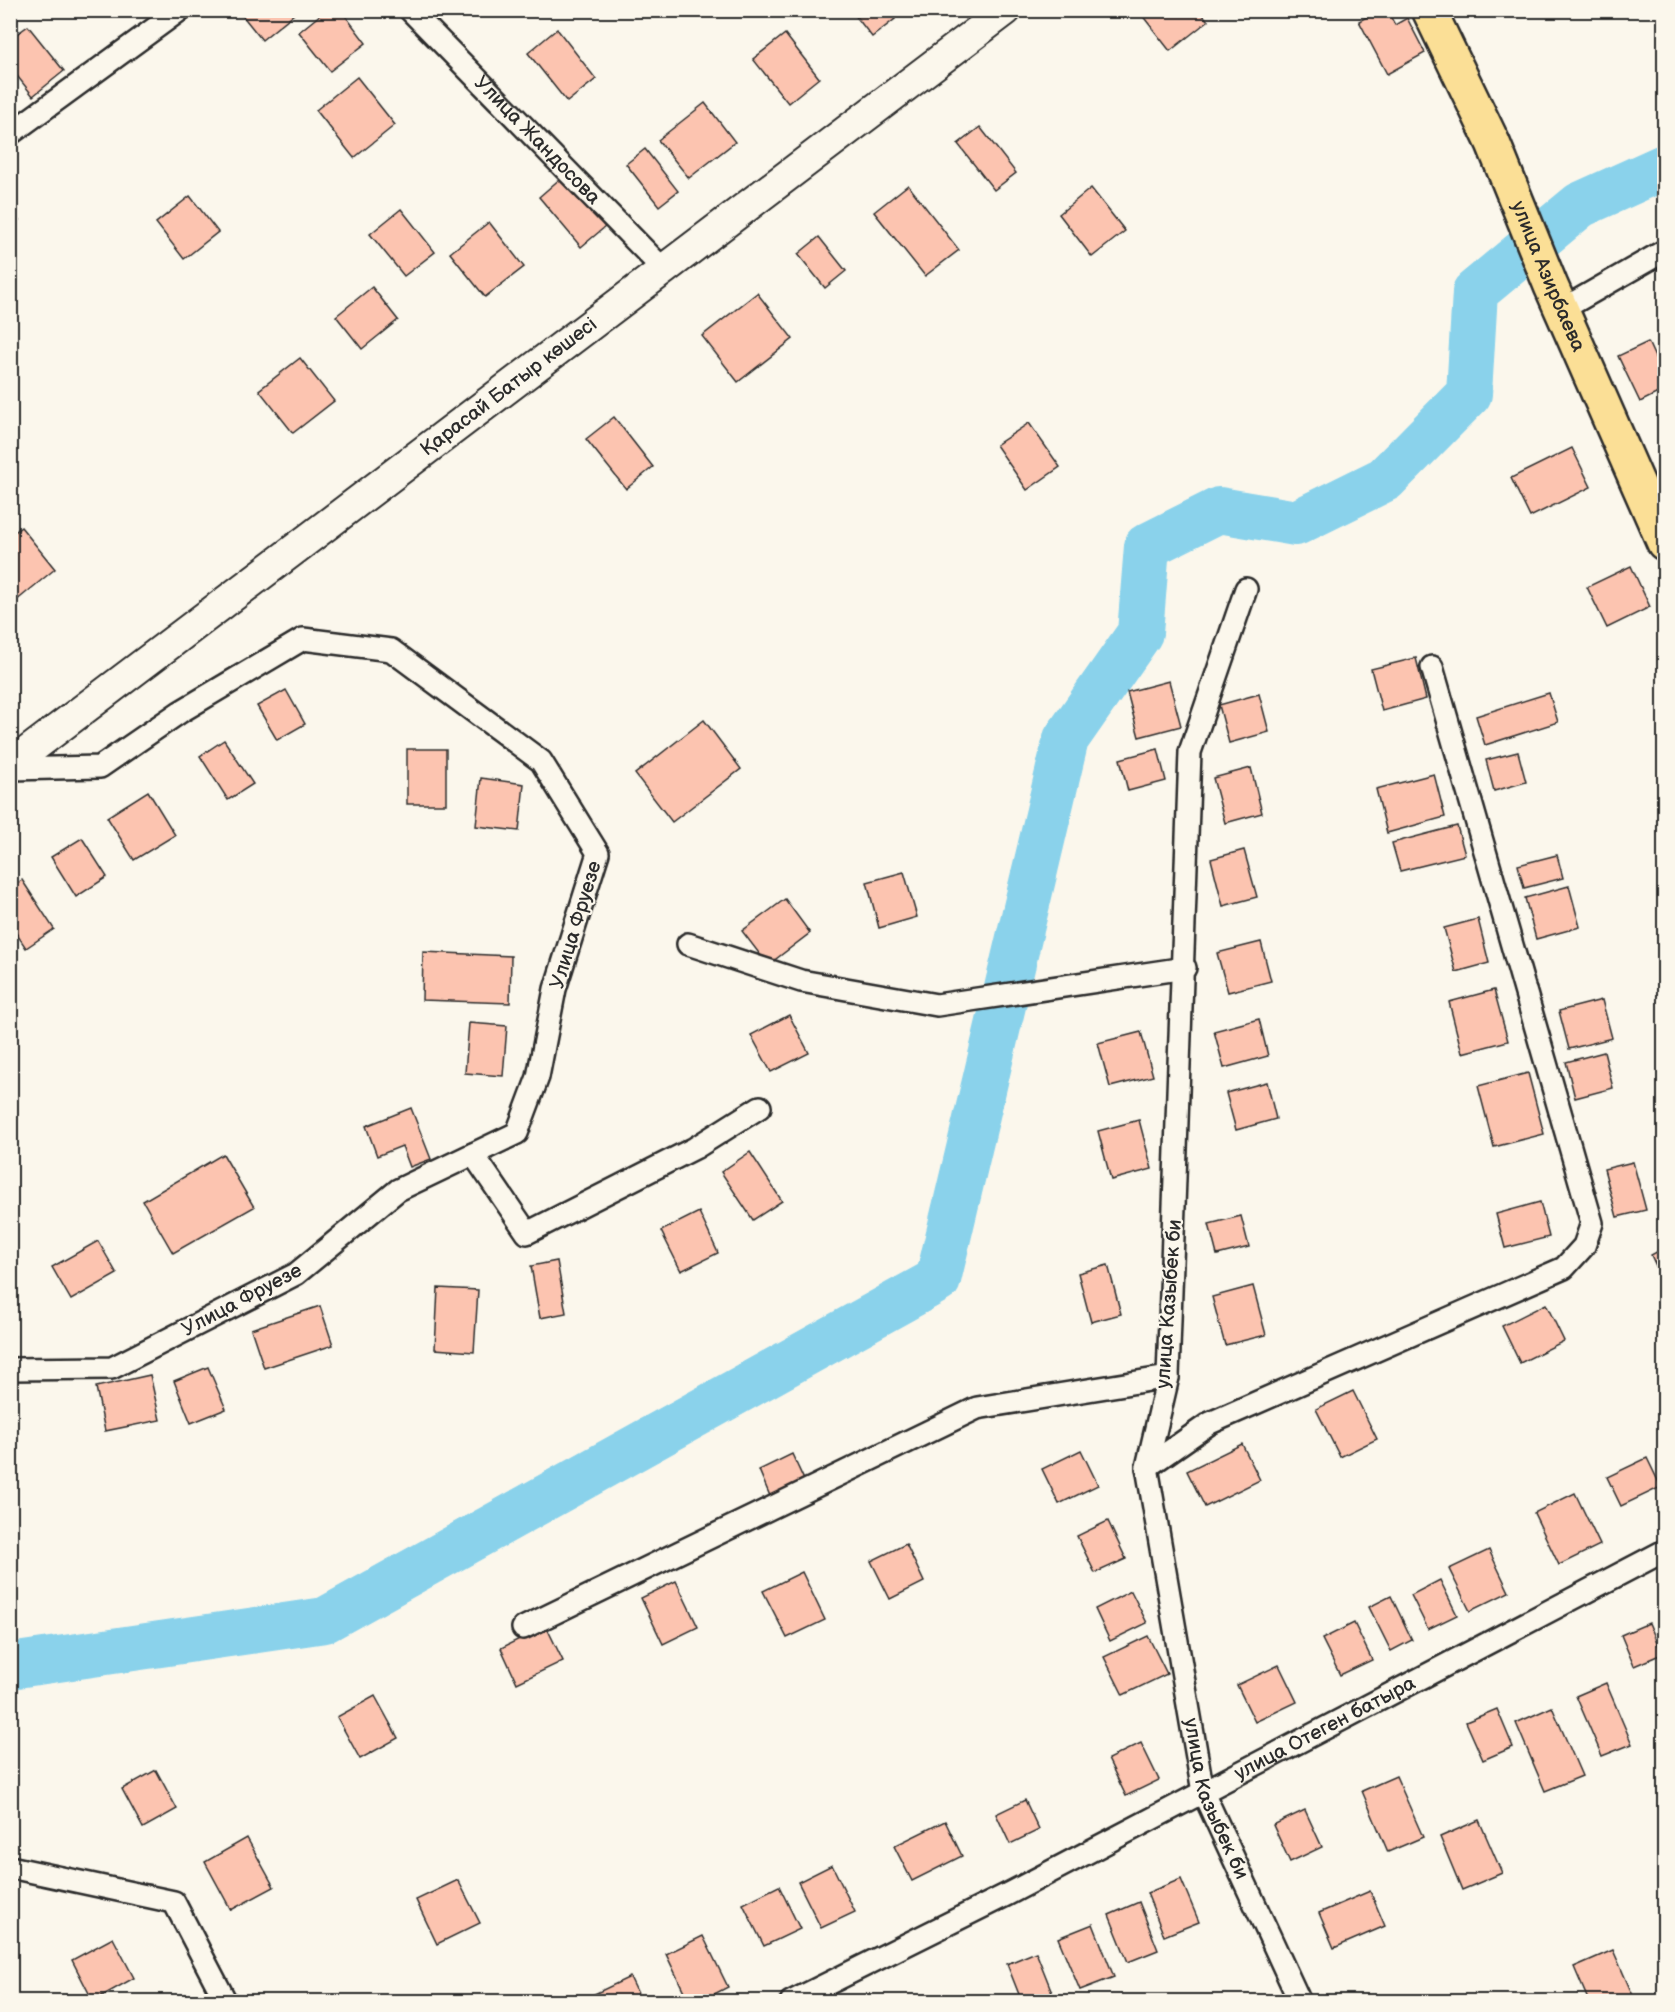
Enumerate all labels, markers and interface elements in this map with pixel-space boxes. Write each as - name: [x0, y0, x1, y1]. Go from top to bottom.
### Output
- street label: Улица Жандосова: [469, 71, 605, 210]
- street label: улица Азирбаева: [1506, 198, 1591, 356]
- street label: Қарасай Батыр көшесі: [416, 312, 602, 461]
- street label: Улица Фруезе: [545, 858, 607, 992]
- street label: улица Казыбек би: [1151, 1219, 1187, 1389]
- street label: Улица Фруезе: [178, 1258, 306, 1342]
- street label: улица Отеген батыра: [1230, 1671, 1420, 1785]
- street label: улица Казыбек би: [1178, 1716, 1254, 1883]

